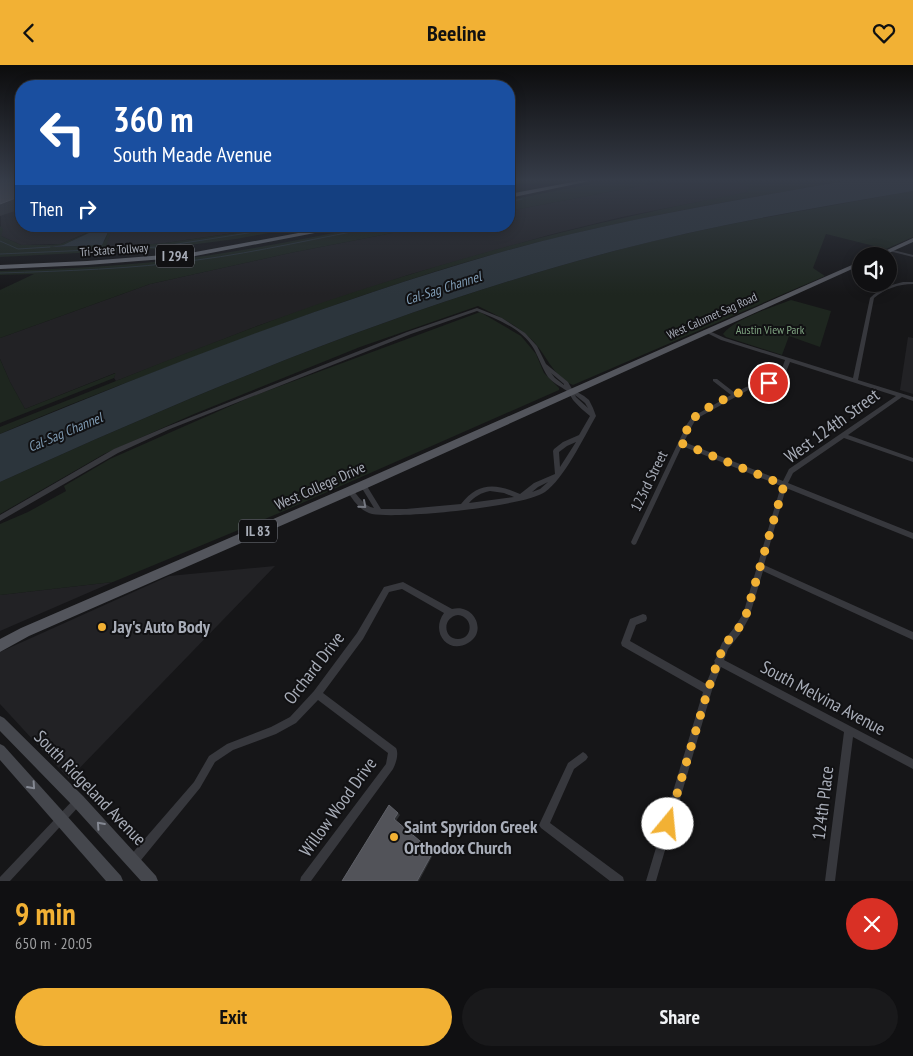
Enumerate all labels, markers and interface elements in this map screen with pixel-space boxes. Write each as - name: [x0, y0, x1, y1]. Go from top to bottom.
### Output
- icon: back: [15, 19, 43, 47]
- text: Beeline: [427, 19, 486, 47]
- icon: heart: [870, 19, 898, 47]
- text: 360 m: [113, 96, 194, 142]
- icon: left: [30, 100, 95, 165]
- text: South Meade Avenue: [113, 140, 272, 168]
- icon: right: [73, 195, 101, 223]
- text: Then: [30, 197, 63, 221]
- street label: Tri-State Tollway: [79, 240, 149, 259]
- road number: I 294: [156, 245, 194, 267]
- map controls: [852, 247, 897, 292]
- button: sound: [852, 247, 897, 292]
- water label: Cal-Sag Channel: [403, 267, 485, 309]
- street label: West Calumet Sag Road: [664, 289, 759, 342]
- park label: Austin View Park: [736, 322, 805, 337]
- pin: [748, 362, 790, 404]
- icon: arrive: [755, 369, 783, 397]
- street label: West 124th Street: [780, 383, 884, 468]
- water label: Cal-Sag Channel: [25, 408, 107, 456]
- street label: 123rd Street: [626, 447, 671, 514]
- street label: West College Drive: [272, 457, 368, 514]
- one-way arrow: [357, 499, 366, 508]
- road number: IL 83: [239, 519, 277, 543]
- place label: Jay's Auto Body: [111, 615, 211, 638]
- marker: Jay's Auto Body: [96, 621, 108, 633]
- street label: Orchard Drive: [278, 627, 349, 708]
- street label: South Melvina Avenue: [757, 655, 890, 740]
- street label: South Ridgeland Avenue: [29, 725, 151, 850]
- street label: Willow Wood Drive: [294, 753, 381, 861]
- street label: 124th Place: [807, 765, 838, 841]
- one-way arrow: [27, 781, 36, 790]
- position arrow: [641, 797, 693, 849]
- place label: Saint Spyridon Greek Orthodox Church: [404, 815, 538, 859]
- one-way arrow: [96, 821, 105, 830]
- marker: Saint Spyridon Greek Orthodox Church: [388, 831, 400, 843]
- text: 9 min: [15, 894, 76, 933]
- button: close: [846, 898, 898, 950]
- text: 650 m · 20:05: [15, 933, 93, 953]
- button: Exit: [15, 988, 452, 1046]
- button: Share: [462, 988, 898, 1046]

